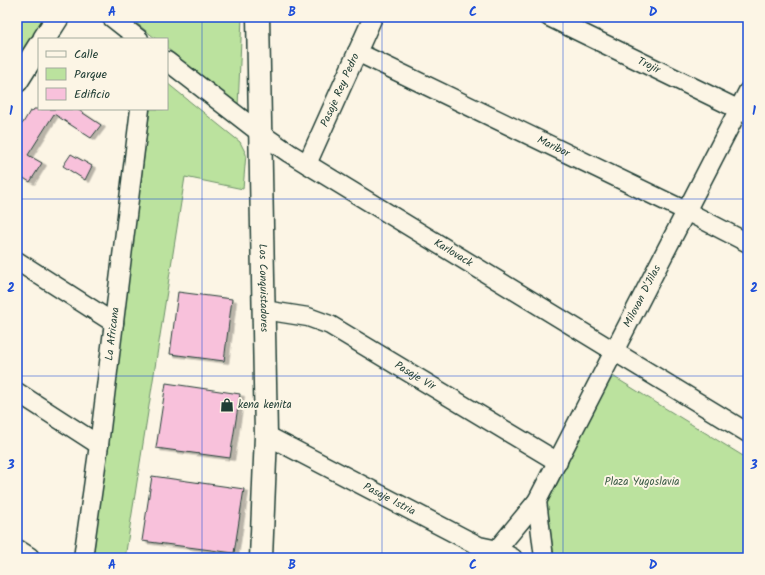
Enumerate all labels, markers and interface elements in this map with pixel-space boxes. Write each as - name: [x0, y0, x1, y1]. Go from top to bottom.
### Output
- text: A: [108, 2, 116, 23]
- text: B: [288, 2, 296, 23]
- text: C: [469, 2, 477, 23]
- text: D: [649, 2, 658, 23]
- legend: [38, 38, 168, 110]
- text: Calle: [74, 45, 99, 64]
- street label: Pasaje Rey Pedro: [316, 50, 365, 130]
- street label: Trojir: [634, 52, 665, 79]
- text: Parque: [74, 65, 108, 84]
- text: Edificio: [74, 85, 110, 104]
- text: 1: [9, 101, 13, 122]
- text: 1: [752, 101, 756, 122]
- street label: Maribor: [534, 131, 574, 163]
- street label: Karlovack: [430, 234, 477, 272]
- street label: Los Conquistadores: [253, 243, 273, 333]
- street label: Milovan D'Jilas: [619, 262, 666, 331]
- text: 2: [7, 278, 15, 299]
- text: 2: [750, 278, 758, 299]
- street label: La Africana: [100, 306, 125, 362]
- street label: Pasaje Vir: [391, 357, 440, 396]
- place label: kena kenita: [238, 396, 292, 414]
- shop icon: kena kenita: [219, 397, 235, 413]
- text: 3: [6, 455, 15, 476]
- text: 3: [749, 455, 758, 476]
- park label: Plaza Yugoslavia: [604, 473, 680, 491]
- street label: Pasaje Istria: [360, 478, 419, 520]
- text: A: [108, 555, 116, 575]
- text: B: [288, 555, 296, 575]
- text: C: [469, 555, 477, 575]
- text: D: [649, 555, 658, 575]

